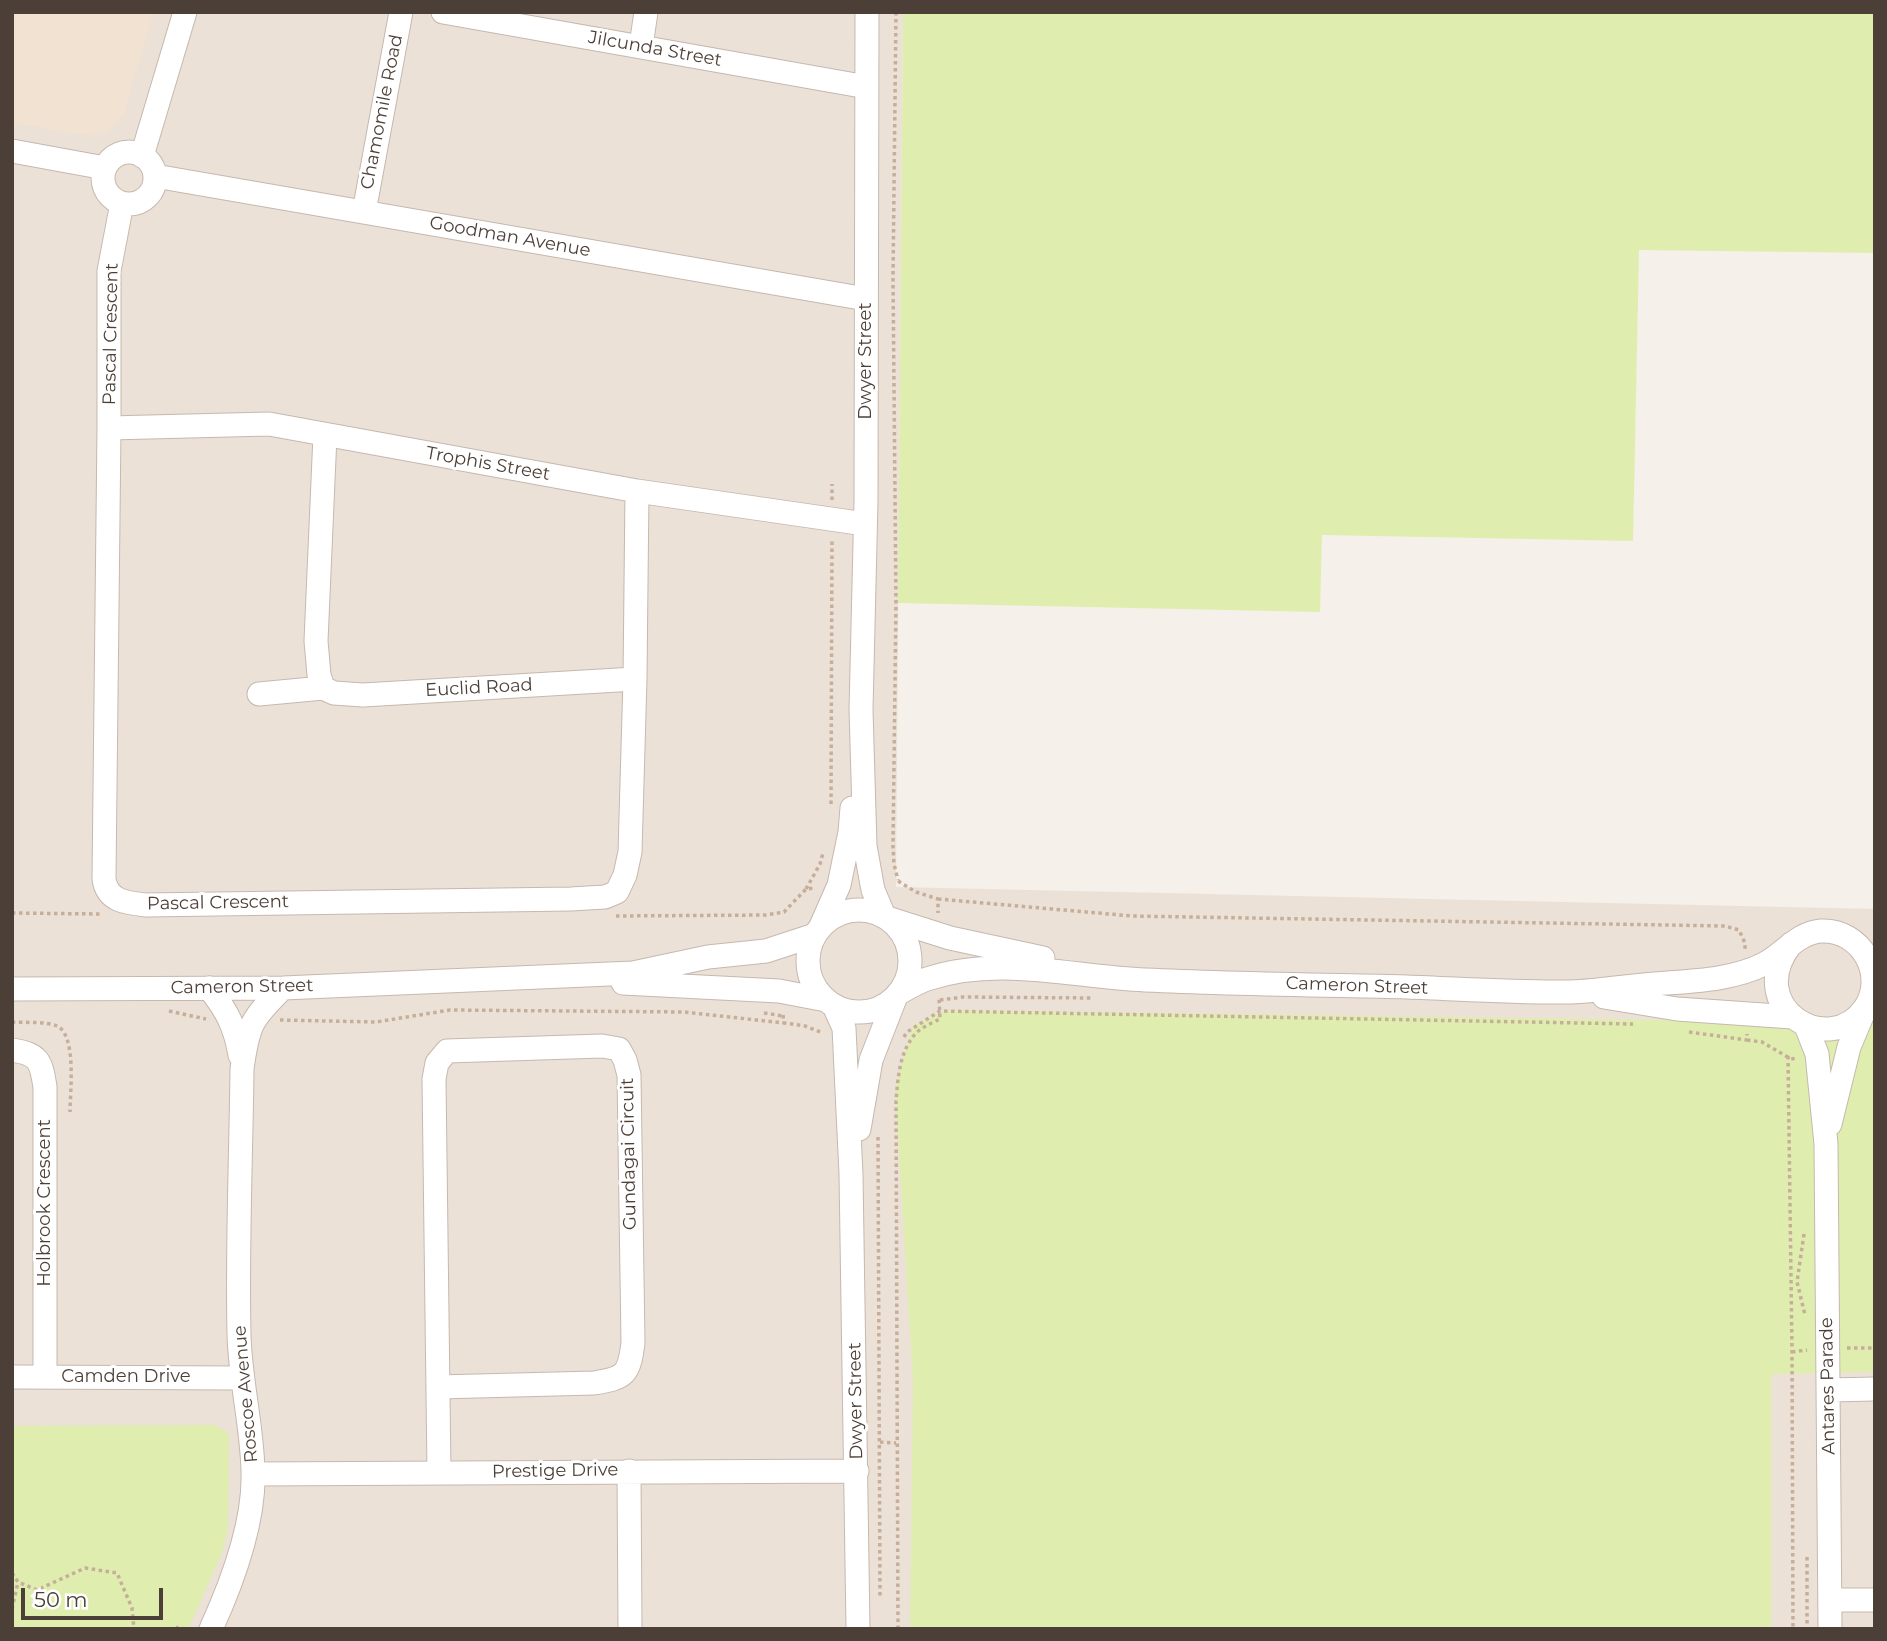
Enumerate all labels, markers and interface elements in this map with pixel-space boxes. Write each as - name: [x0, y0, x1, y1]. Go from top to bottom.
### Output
- street label: Jilcunda Street: [587, 27, 723, 71]
- street label: Chamomile Road: [356, 33, 408, 191]
- street label: Goodman Avenue: [428, 212, 592, 262]
- street label: Pascal Crescent: [99, 263, 123, 405]
- street label: Dwyer Street: [855, 302, 877, 420]
- street label: Trophis Street: [424, 442, 552, 486]
- street label: Euclid Road: [425, 674, 533, 702]
- street label: Pascal Crescent: [147, 891, 289, 915]
- street label: Cameron Street: [1285, 973, 1429, 999]
- street label: Cameron Street: [170, 975, 314, 999]
- street label: Gundagai Circuit: [617, 1078, 641, 1230]
- street label: Holbrook Crescent: [34, 1119, 56, 1287]
- street label: Antares Parade: [1816, 1317, 1840, 1455]
- street label: Roscoe Avenue: [229, 1324, 263, 1464]
- street label: Dwyer Street: [844, 1342, 868, 1460]
- street label: Camden Drive: [61, 1366, 191, 1388]
- street label: Prestige Drive: [492, 1459, 618, 1483]
- scale bar: [24, 1574, 166, 1618]
- text: 50 m: [34, 1587, 88, 1612]

